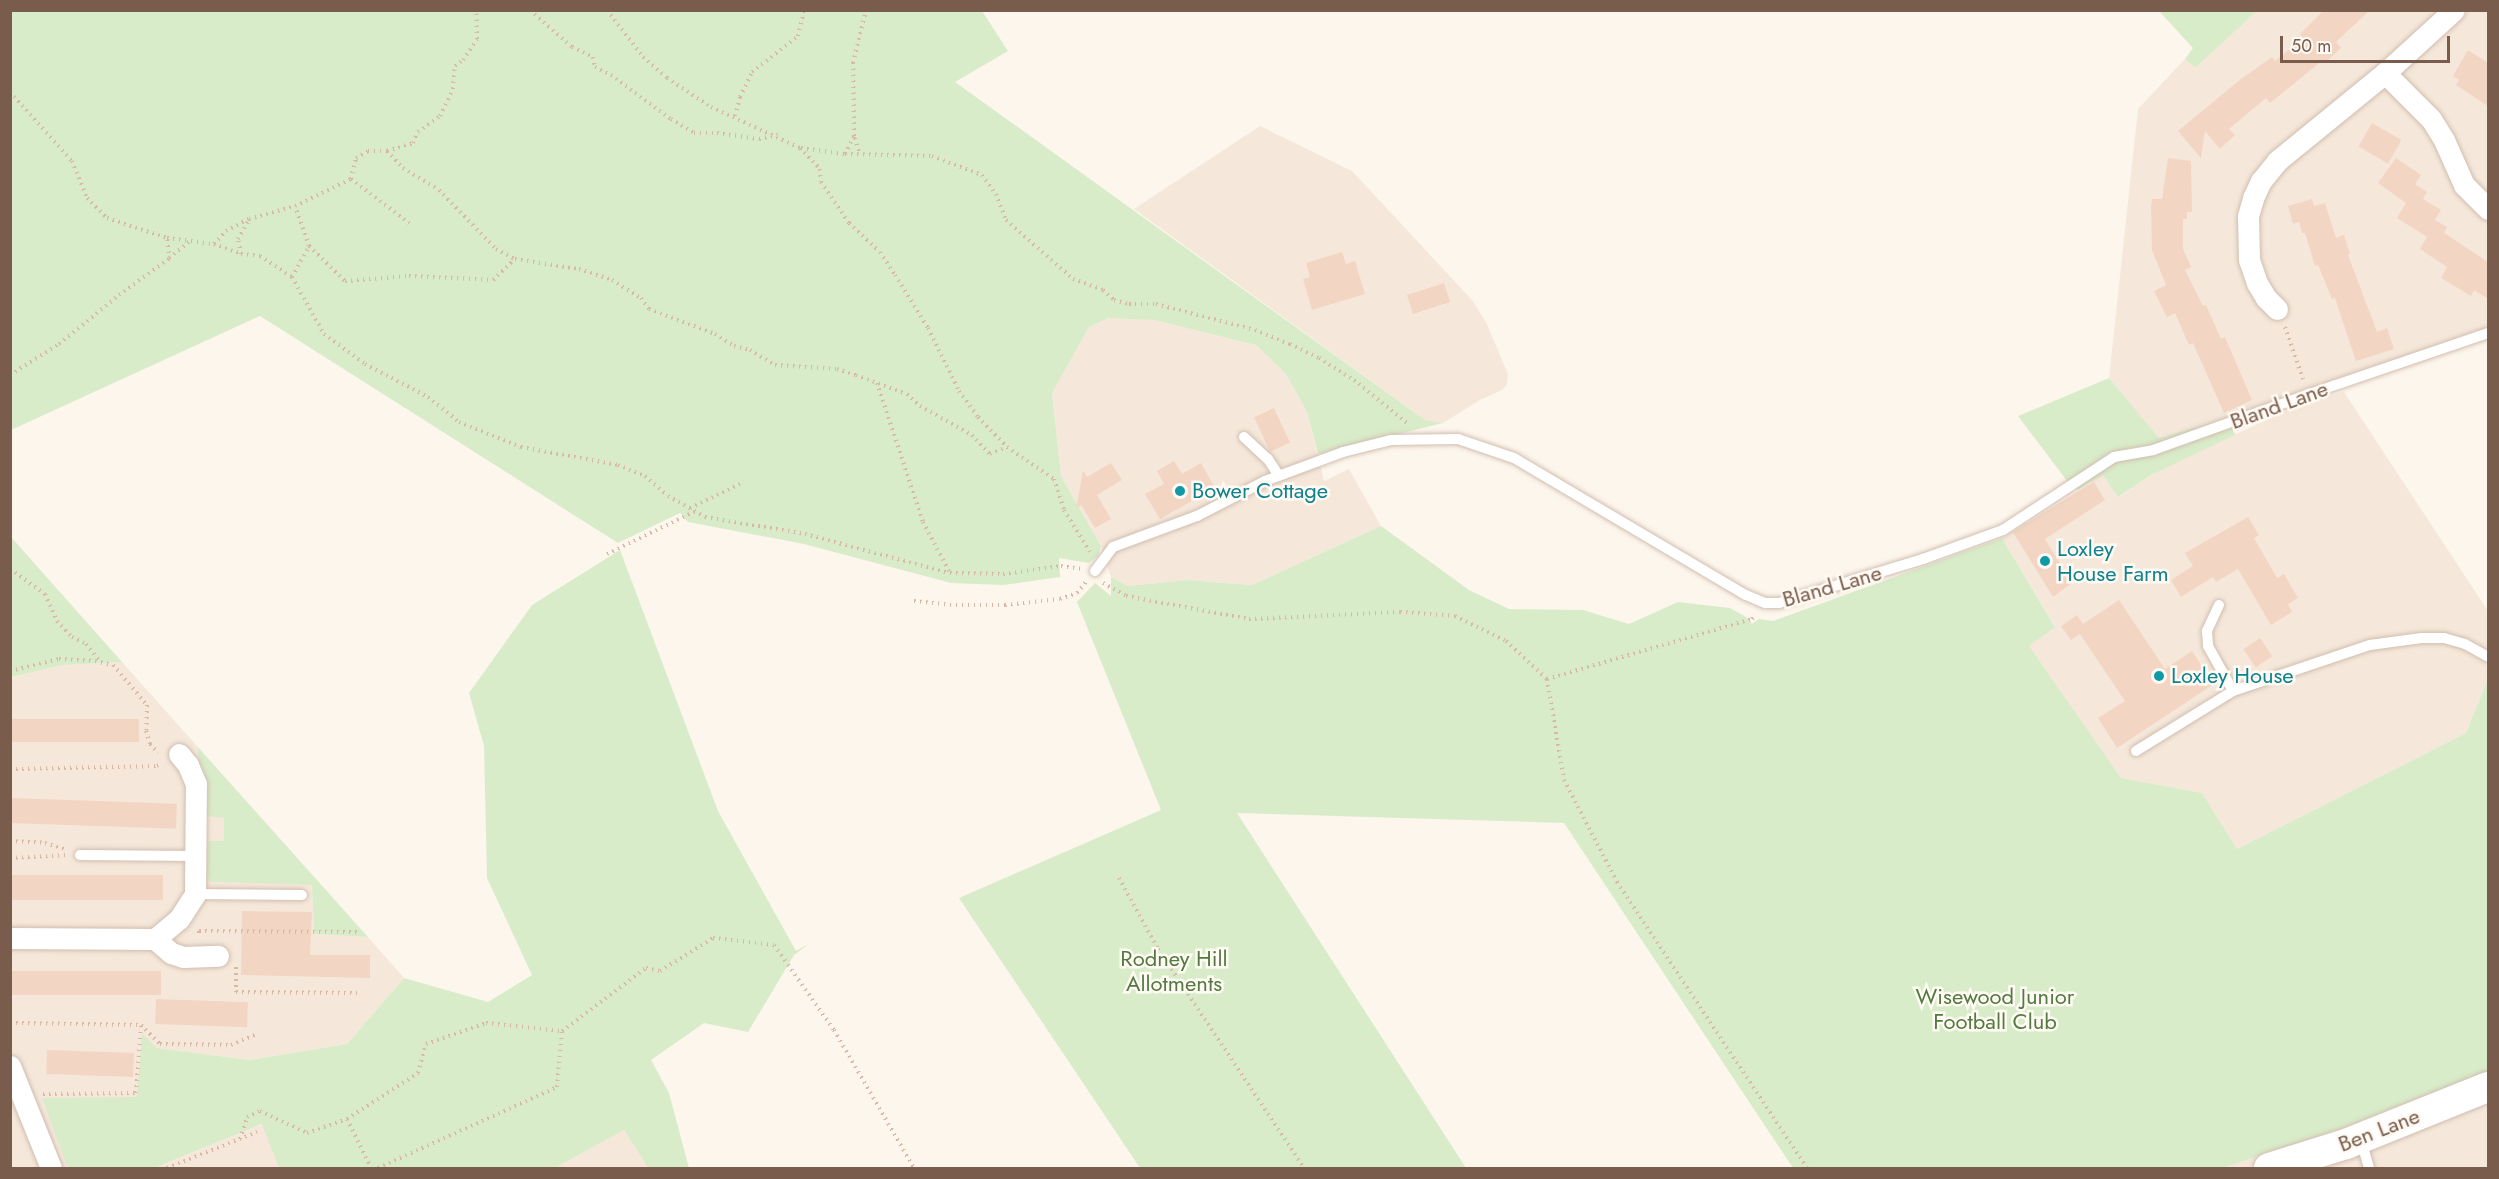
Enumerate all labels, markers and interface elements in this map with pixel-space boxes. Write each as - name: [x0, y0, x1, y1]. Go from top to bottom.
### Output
- scale bar: [2283, 24, 2452, 62]
- text: 50 m: [2291, 33, 2331, 59]
- street label: Bland Lane: [2227, 375, 2331, 435]
- place label: Bower Cottage: [1192, 478, 1328, 504]
- marker: Bower Cottage: [1173, 484, 1187, 498]
- place label: Loxley House Farm: [2057, 535, 2169, 586]
- marker: Loxley House Farm: [2038, 554, 2052, 568]
- street label: Bland Lane: [1779, 559, 1885, 613]
- place label: Loxley House: [2171, 663, 2294, 689]
- marker: Loxley House: [2152, 669, 2166, 683]
- park label: Rodney Hill Allotments: [1120, 945, 1228, 996]
- park label: Wisewood Junior Football Club: [1916, 983, 2074, 1034]
- street label: Ben Lane: [2335, 1102, 2423, 1158]

